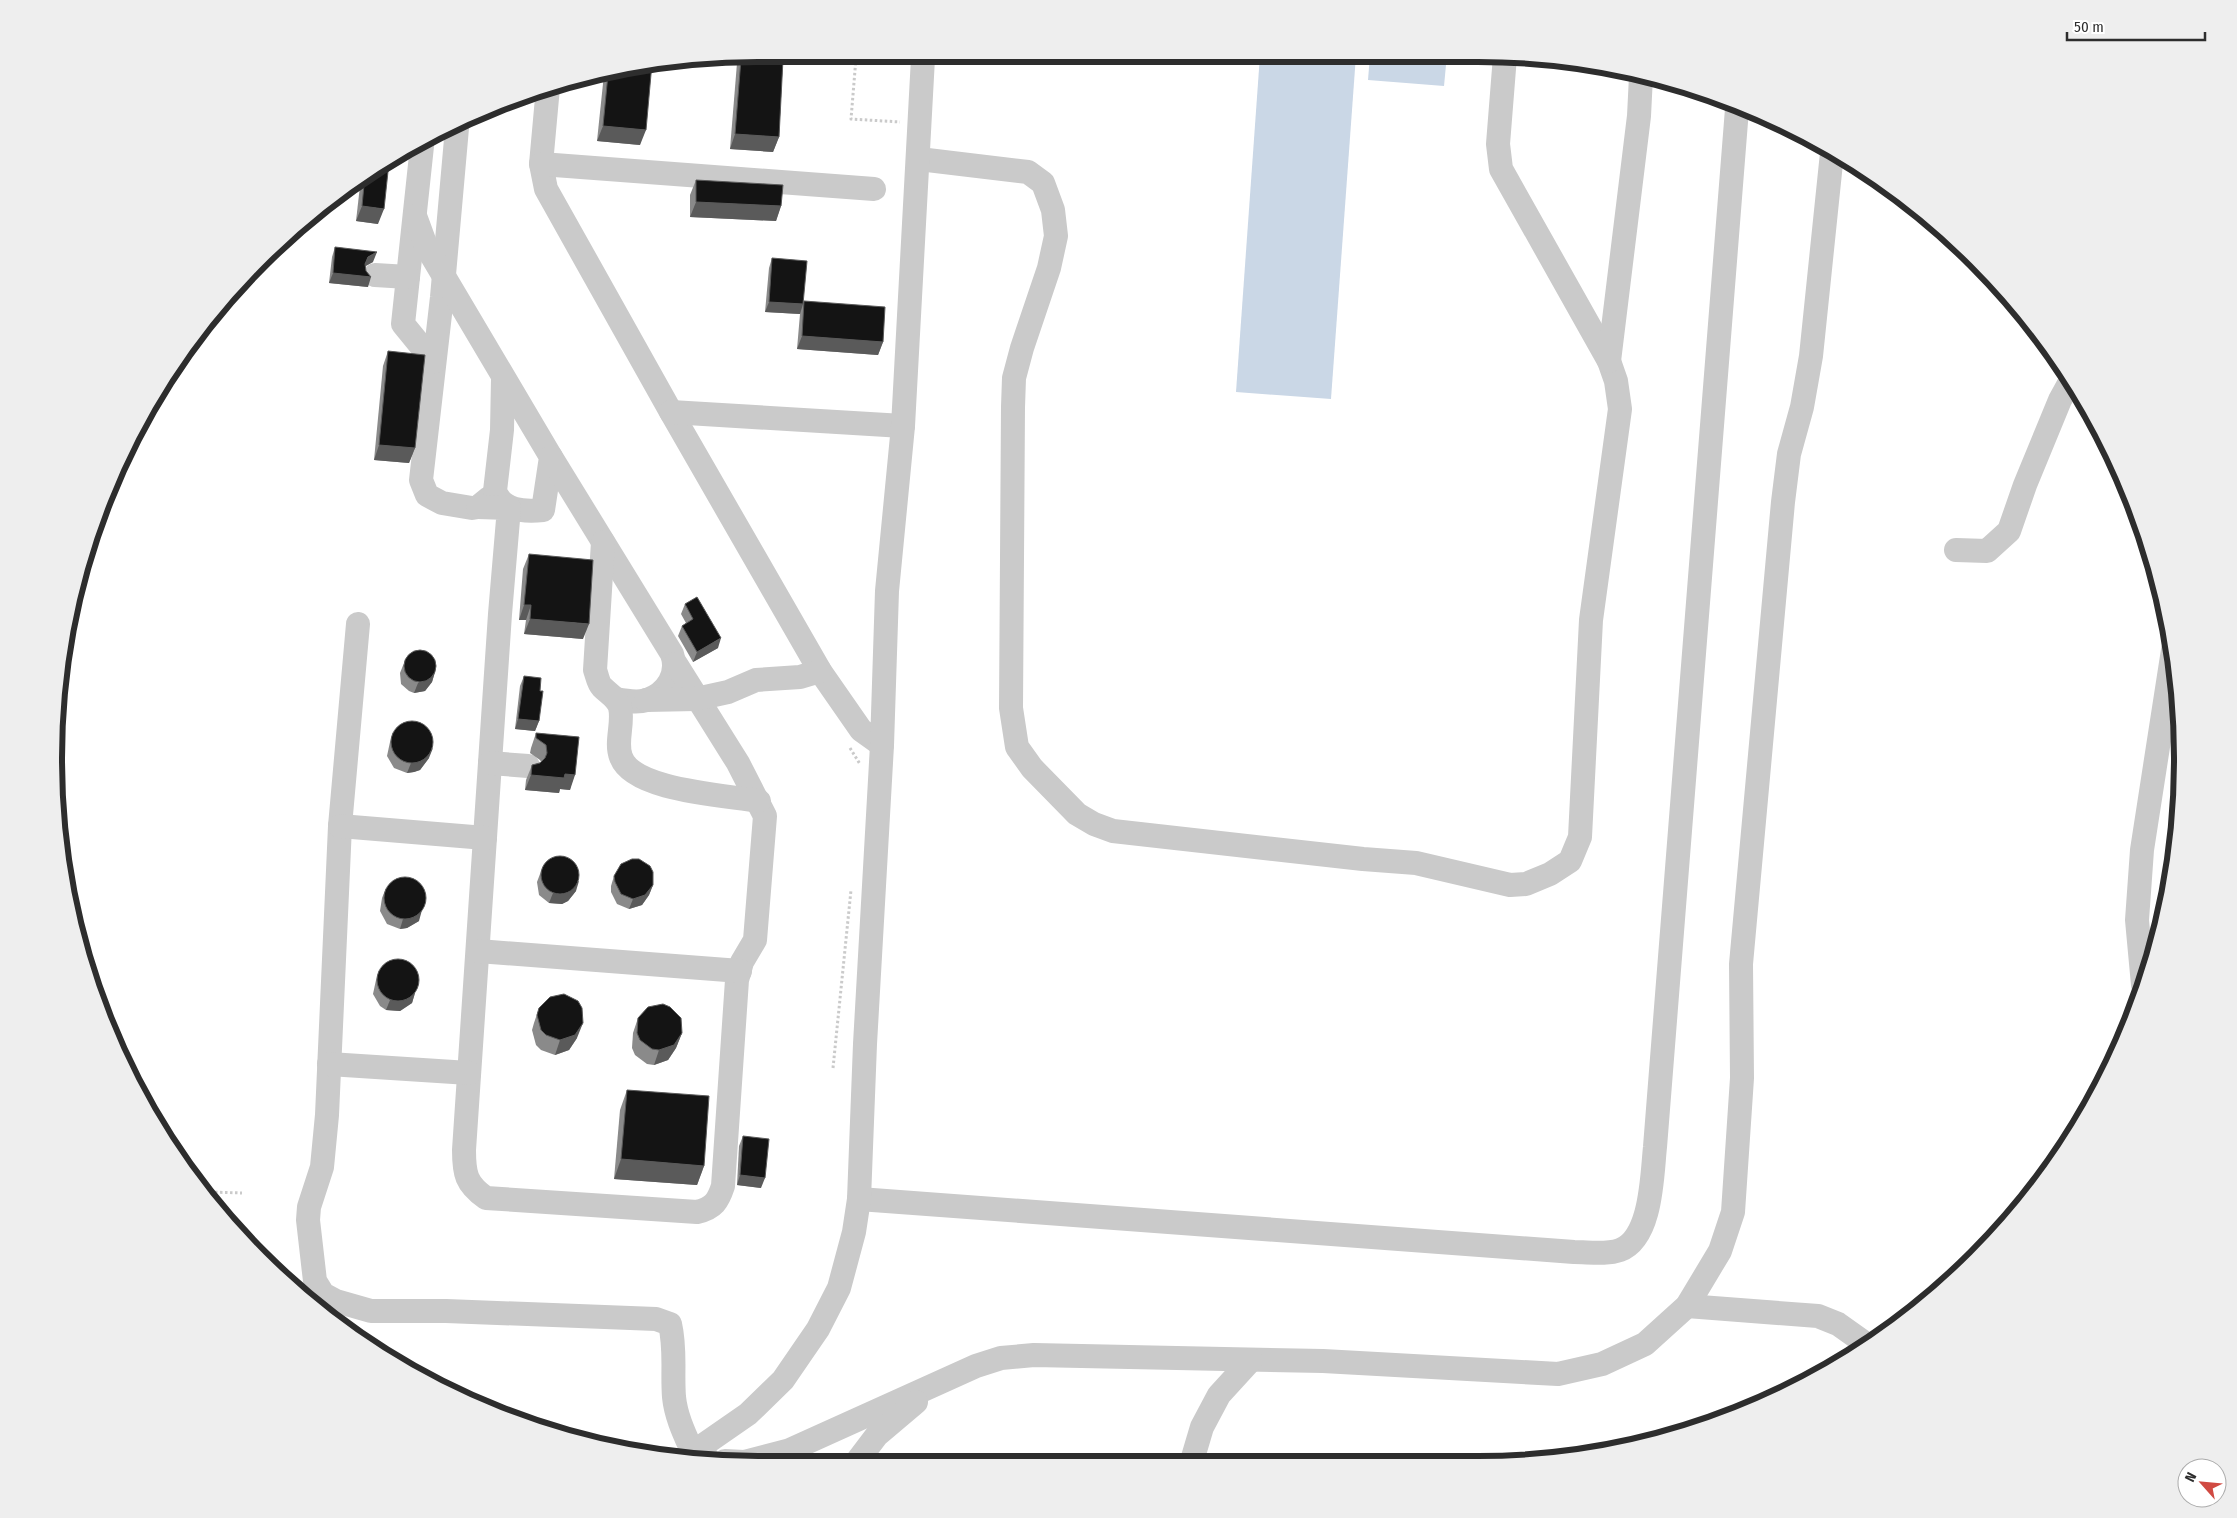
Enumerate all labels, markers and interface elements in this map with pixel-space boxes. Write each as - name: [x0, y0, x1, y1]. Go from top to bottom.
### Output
- scale bar: [2067, 10, 2204, 42]
- text: 50 m: [2074, 18, 2104, 36]
- north arrow: [2177, 1458, 2227, 1508]
- text: N: [2181, 1470, 2200, 1485]

